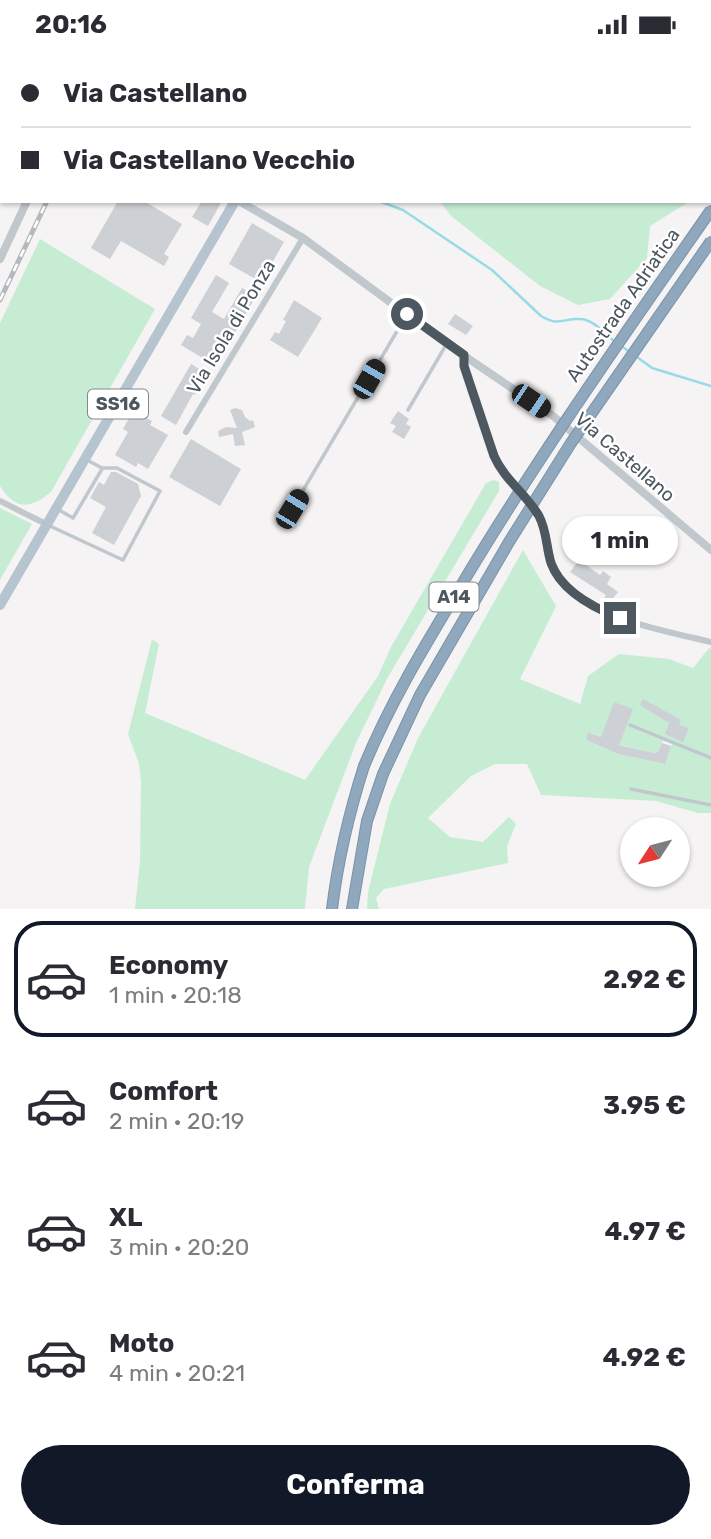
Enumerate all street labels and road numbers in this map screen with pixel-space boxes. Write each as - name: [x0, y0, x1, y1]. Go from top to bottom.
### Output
- street label: Autostrada Adriatica: [561, 224, 685, 386]
- street label: Via Isola di Ponza: [182, 256, 280, 398]
- road number: SS16: [88, 389, 148, 419]
- street label: Via Castellano: [570, 407, 680, 507]
- road number: A14: [430, 583, 478, 611]

